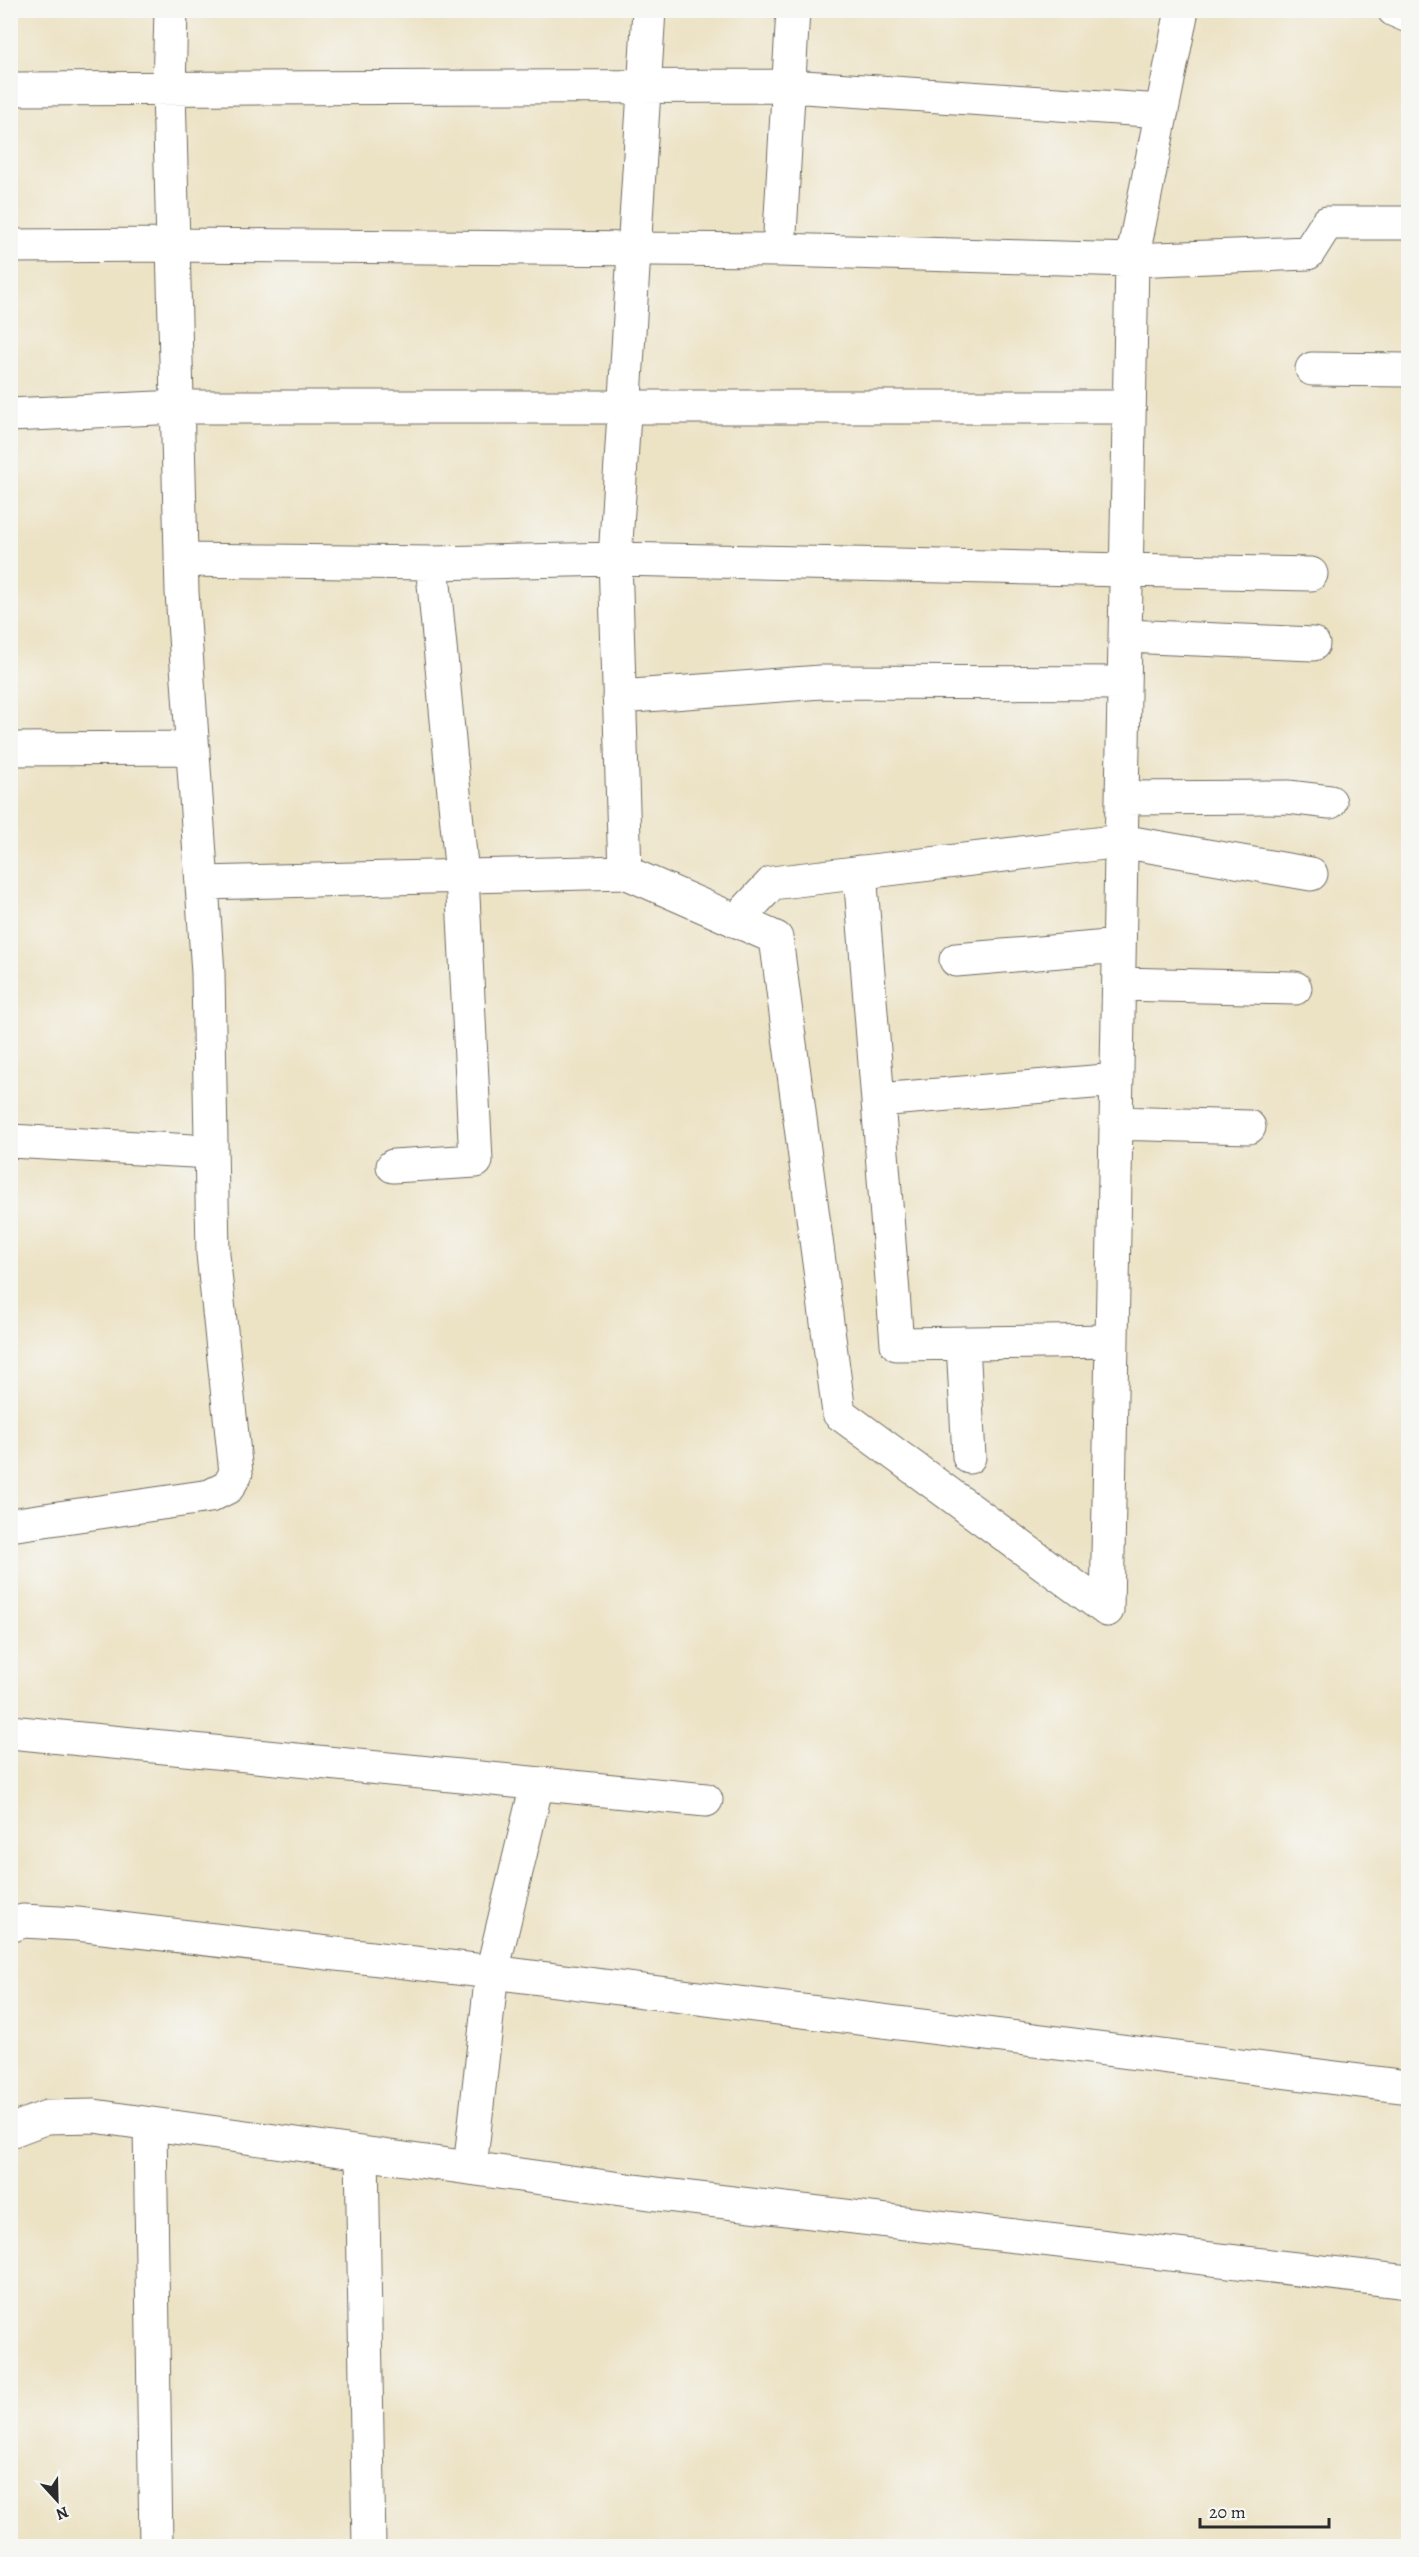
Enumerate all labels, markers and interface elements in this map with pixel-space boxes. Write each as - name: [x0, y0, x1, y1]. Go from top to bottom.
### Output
- north arrow: [27, 2470, 87, 2530]
- scale bar: [1200, 2491, 1329, 2529]
- text: 20 m: [1209, 2500, 1246, 2524]
- text: N: [52, 2501, 72, 2525]

